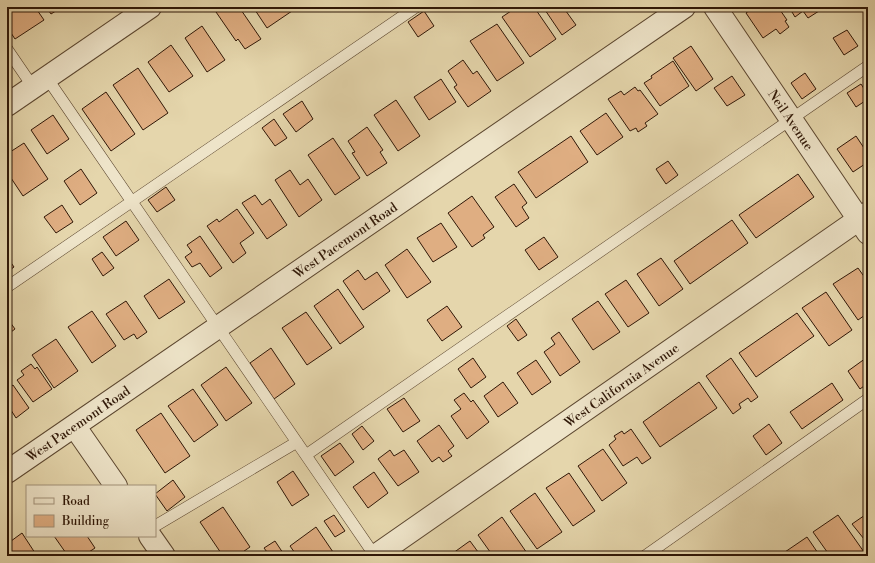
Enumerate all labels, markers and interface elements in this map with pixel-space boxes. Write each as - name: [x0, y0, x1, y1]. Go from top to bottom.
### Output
- street label: Neil Avenue: [764, 87, 817, 154]
- street label: West Pacemont Road: [290, 199, 401, 283]
- street label: West California Avenue: [561, 340, 683, 432]
- street label: West Pacemont Road: [23, 383, 134, 466]
- legend: [26, 485, 156, 537]
- text: Road: [62, 494, 90, 509]
- text: Building: [61, 514, 110, 529]

